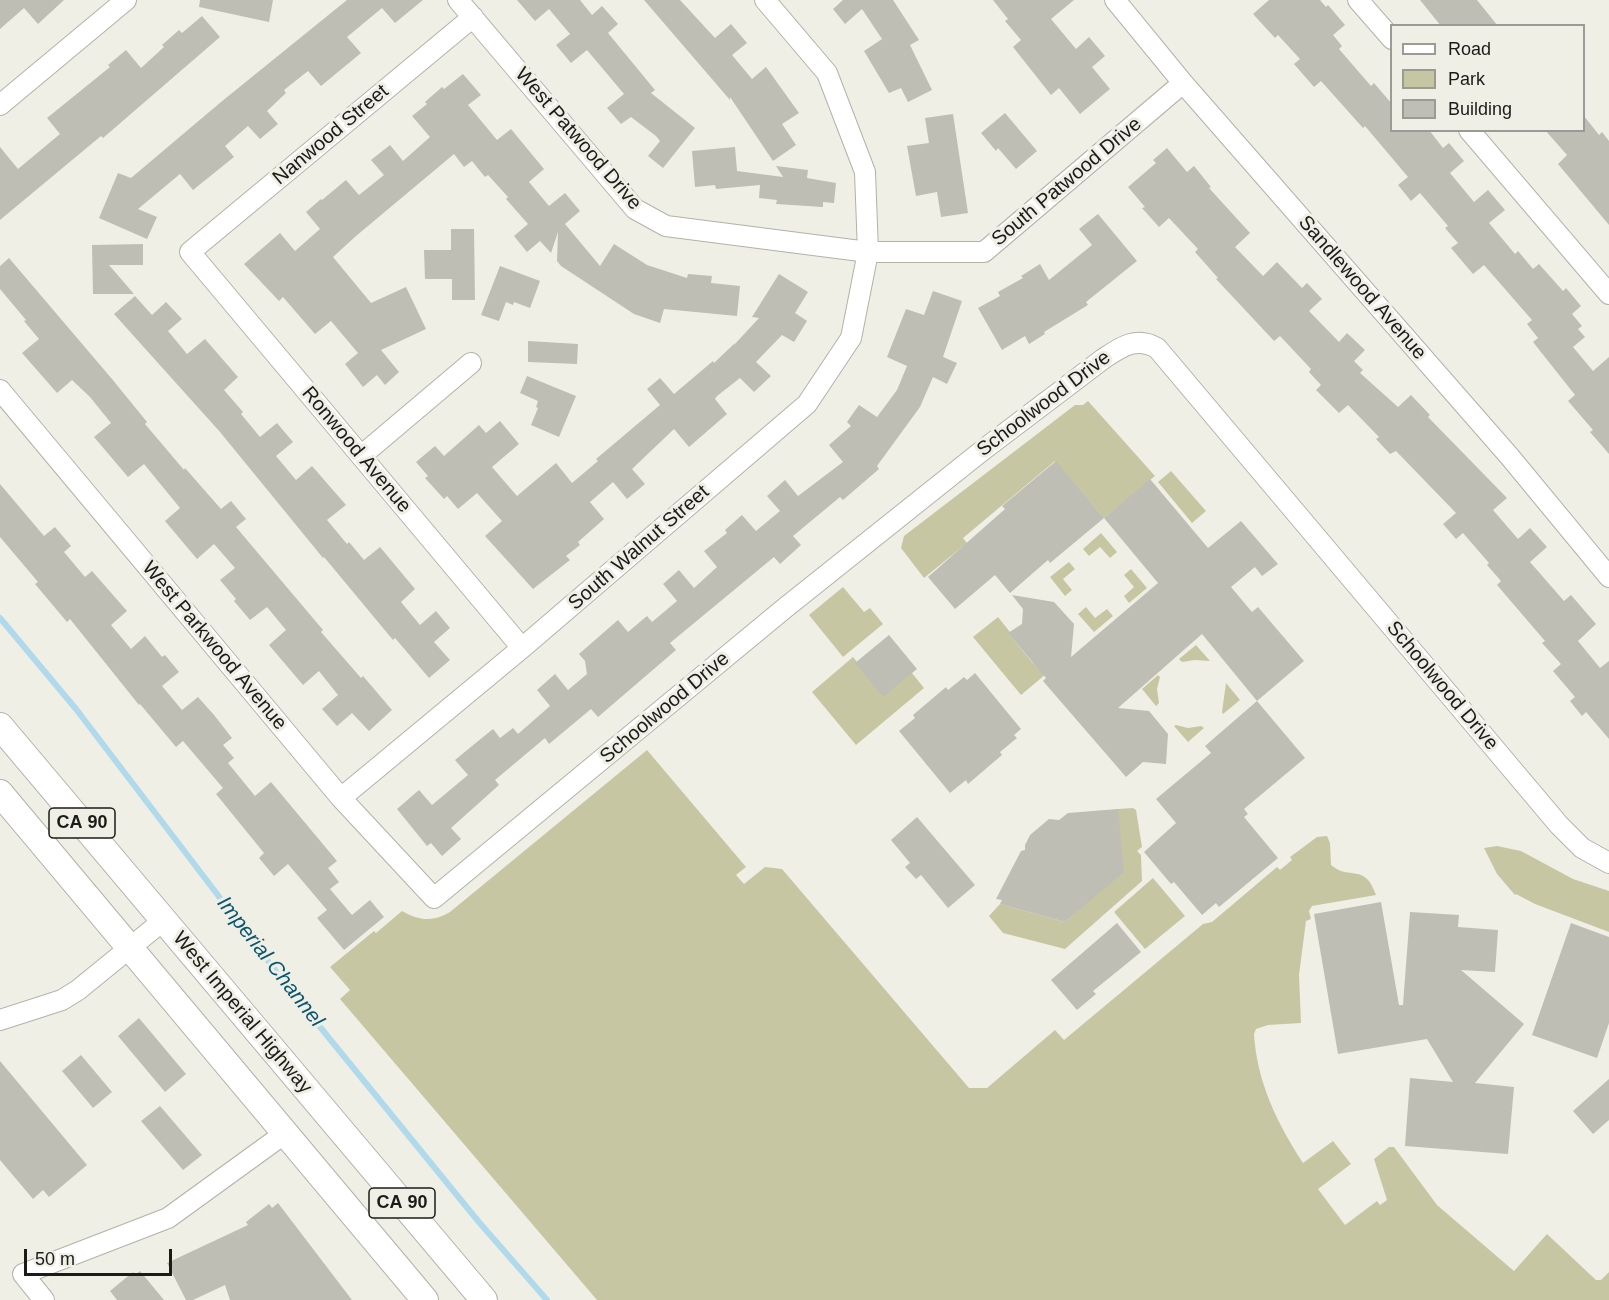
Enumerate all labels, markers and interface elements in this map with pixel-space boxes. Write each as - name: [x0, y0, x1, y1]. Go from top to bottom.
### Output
- legend: [1390, 24, 1585, 132]
- text: Road: [1448, 39, 1491, 59]
- street label: West Patwood Drive: [510, 63, 646, 215]
- text: Park: [1448, 69, 1485, 89]
- street label: Nanwood Street: [268, 80, 394, 190]
- text: Building: [1448, 99, 1512, 119]
- street label: South Patwood Drive: [987, 112, 1147, 252]
- street label: Sandlewood Avenue: [1293, 211, 1431, 365]
- street label: Schoolwood Drive: [972, 346, 1116, 462]
- street label: Ronwood Avenue: [296, 382, 416, 518]
- street label: South Walnut Street: [564, 480, 714, 616]
- street label: West Parkwood Avenue: [136, 557, 292, 735]
- street label: Schoolwood Drive: [1381, 617, 1503, 755]
- street label: Schoolwood Drive: [596, 647, 734, 769]
- road number: CA 90: [49, 808, 115, 838]
- water label: Imperial Channel: [211, 892, 329, 1032]
- street label: West Imperial Highway: [167, 927, 317, 1099]
- road number: CA 90: [369, 1188, 435, 1218]
- scale bar: [27, 1237, 176, 1275]
- text: 50 m: [35, 1249, 75, 1269]

